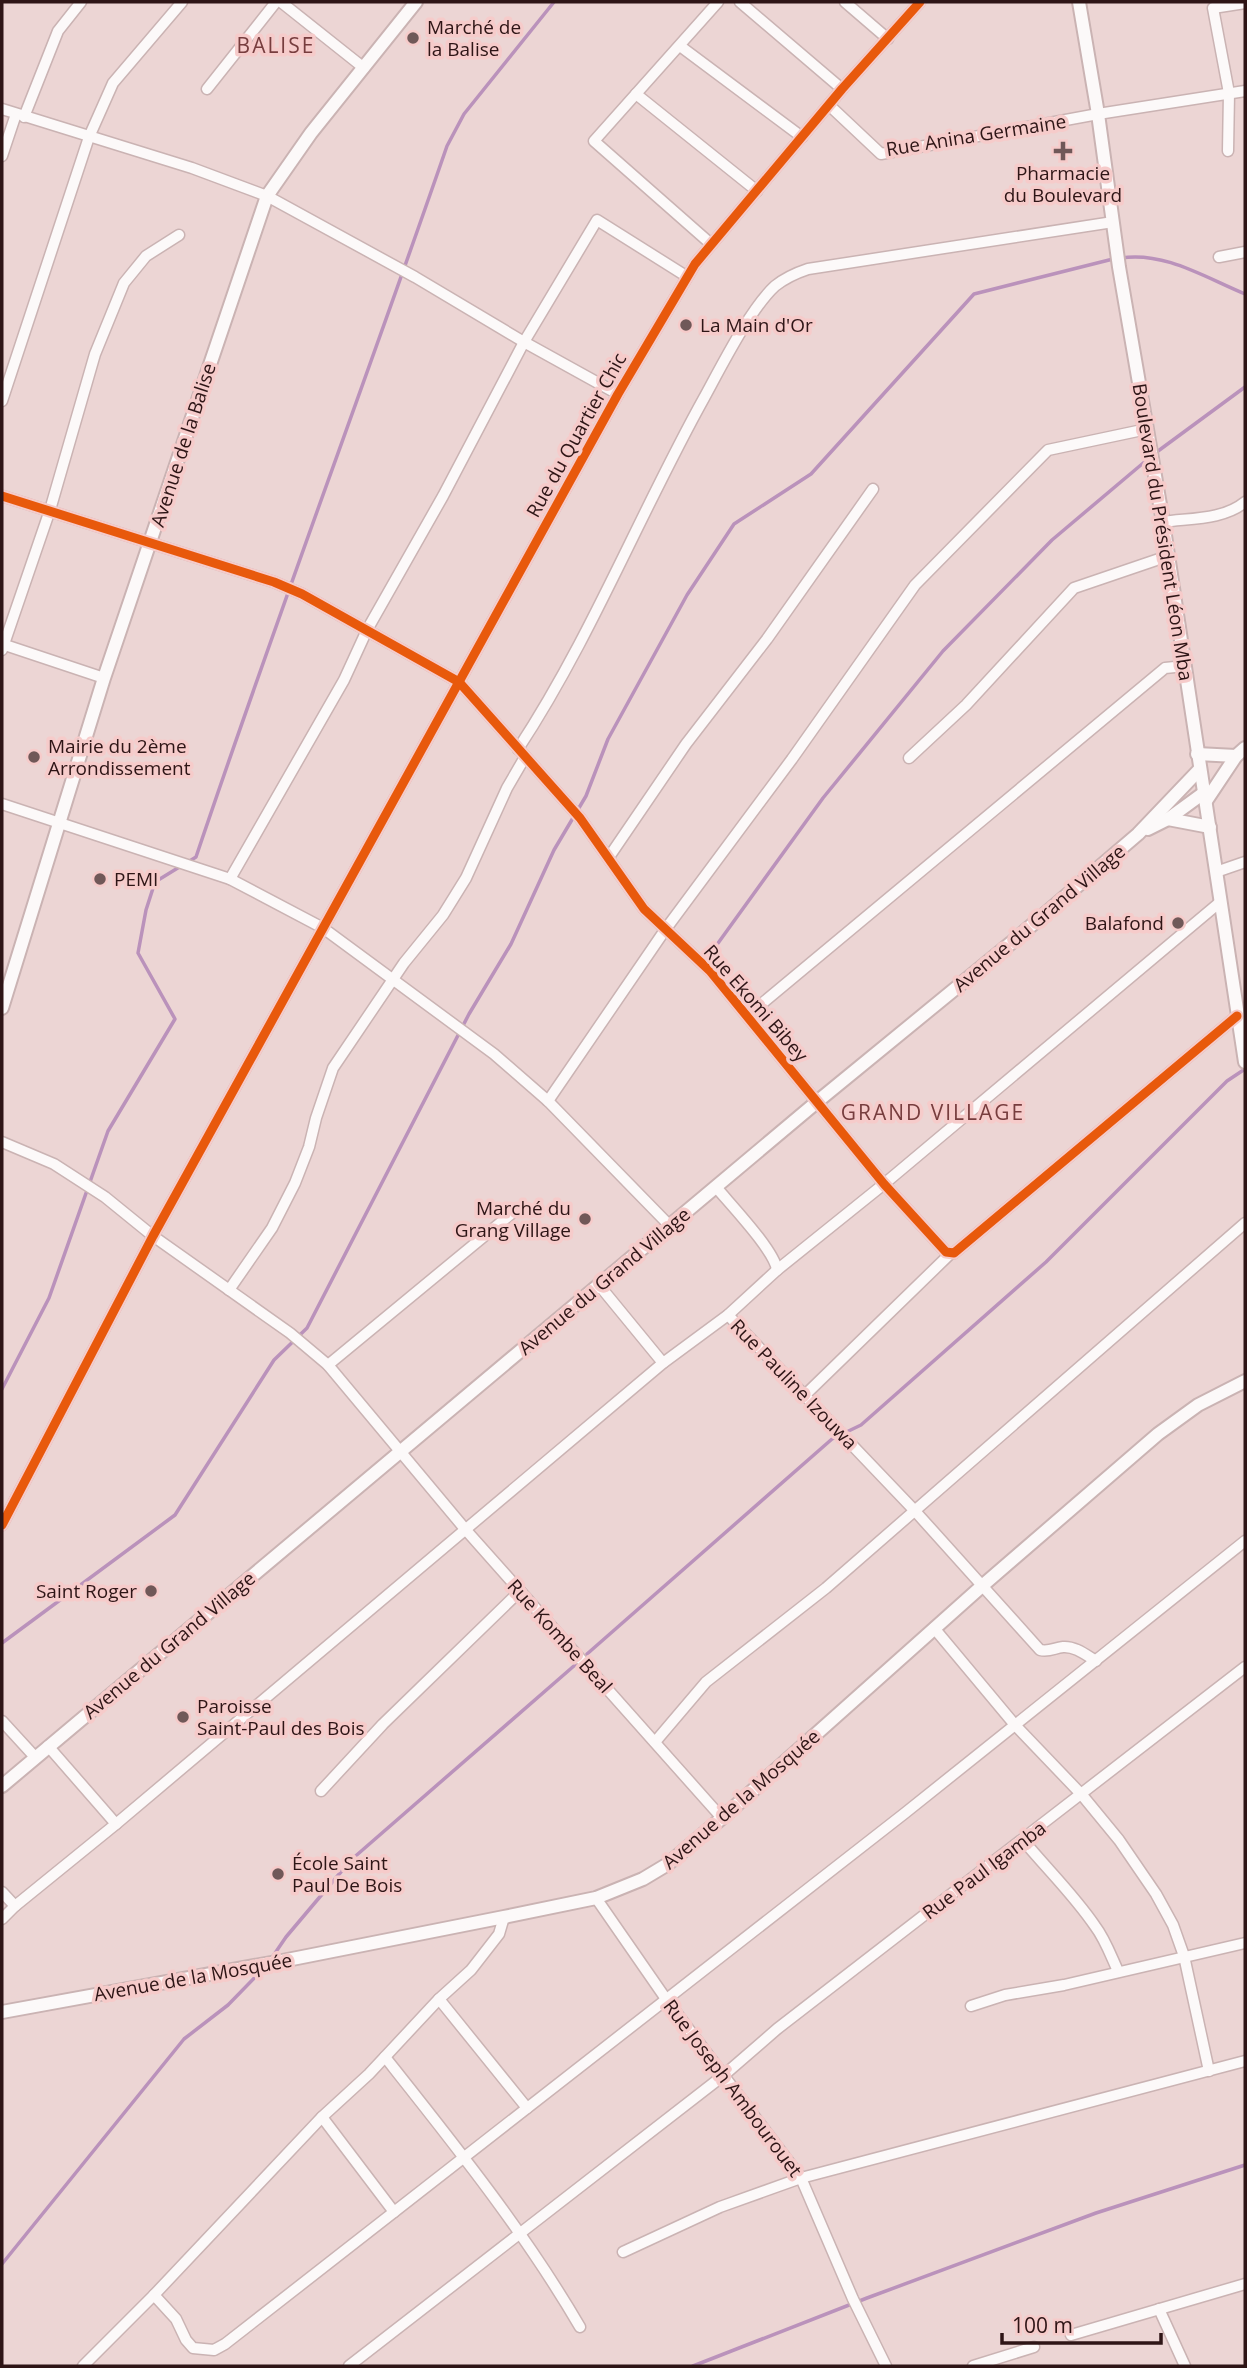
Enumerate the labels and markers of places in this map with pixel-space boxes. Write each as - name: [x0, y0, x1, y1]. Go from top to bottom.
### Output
- place label: Marché de la Balise: [427, 14, 521, 62]
- marker: Marché de la Balise: [405, 30, 421, 46]
- marker: Pharmacie du Boulevard: [1055, 143, 1071, 159]
- place label: Pharmacie du Boulevard: [1004, 160, 1122, 208]
- place label: La Main d'Or: [700, 312, 813, 338]
- marker: La Main d'Or: [678, 317, 694, 333]
- place label: Mairie du 2ème Arrondissement: [48, 733, 191, 781]
- marker: Mairie du 2ème Arrondissement: [26, 749, 42, 765]
- place label: PEMI: [114, 866, 158, 892]
- marker: PEMI: [92, 871, 108, 887]
- place label: Balafond: [1085, 910, 1164, 936]
- marker: Balafond: [1170, 915, 1186, 931]
- place label: Marché du Grang Village: [455, 1195, 571, 1243]
- marker: Marché du Grang Village: [577, 1211, 593, 1227]
- place label: Saint Roger: [36, 1578, 137, 1604]
- marker: Saint Roger: [143, 1583, 159, 1599]
- place label: Paroisse Saint-Paul des Bois: [197, 1693, 365, 1741]
- marker: Paroisse Saint-Paul des Bois: [175, 1709, 191, 1725]
- place label: École Saint Paul De Bois: [292, 1850, 402, 1898]
- marker: École Saint Paul De Bois: [270, 1866, 286, 1882]

